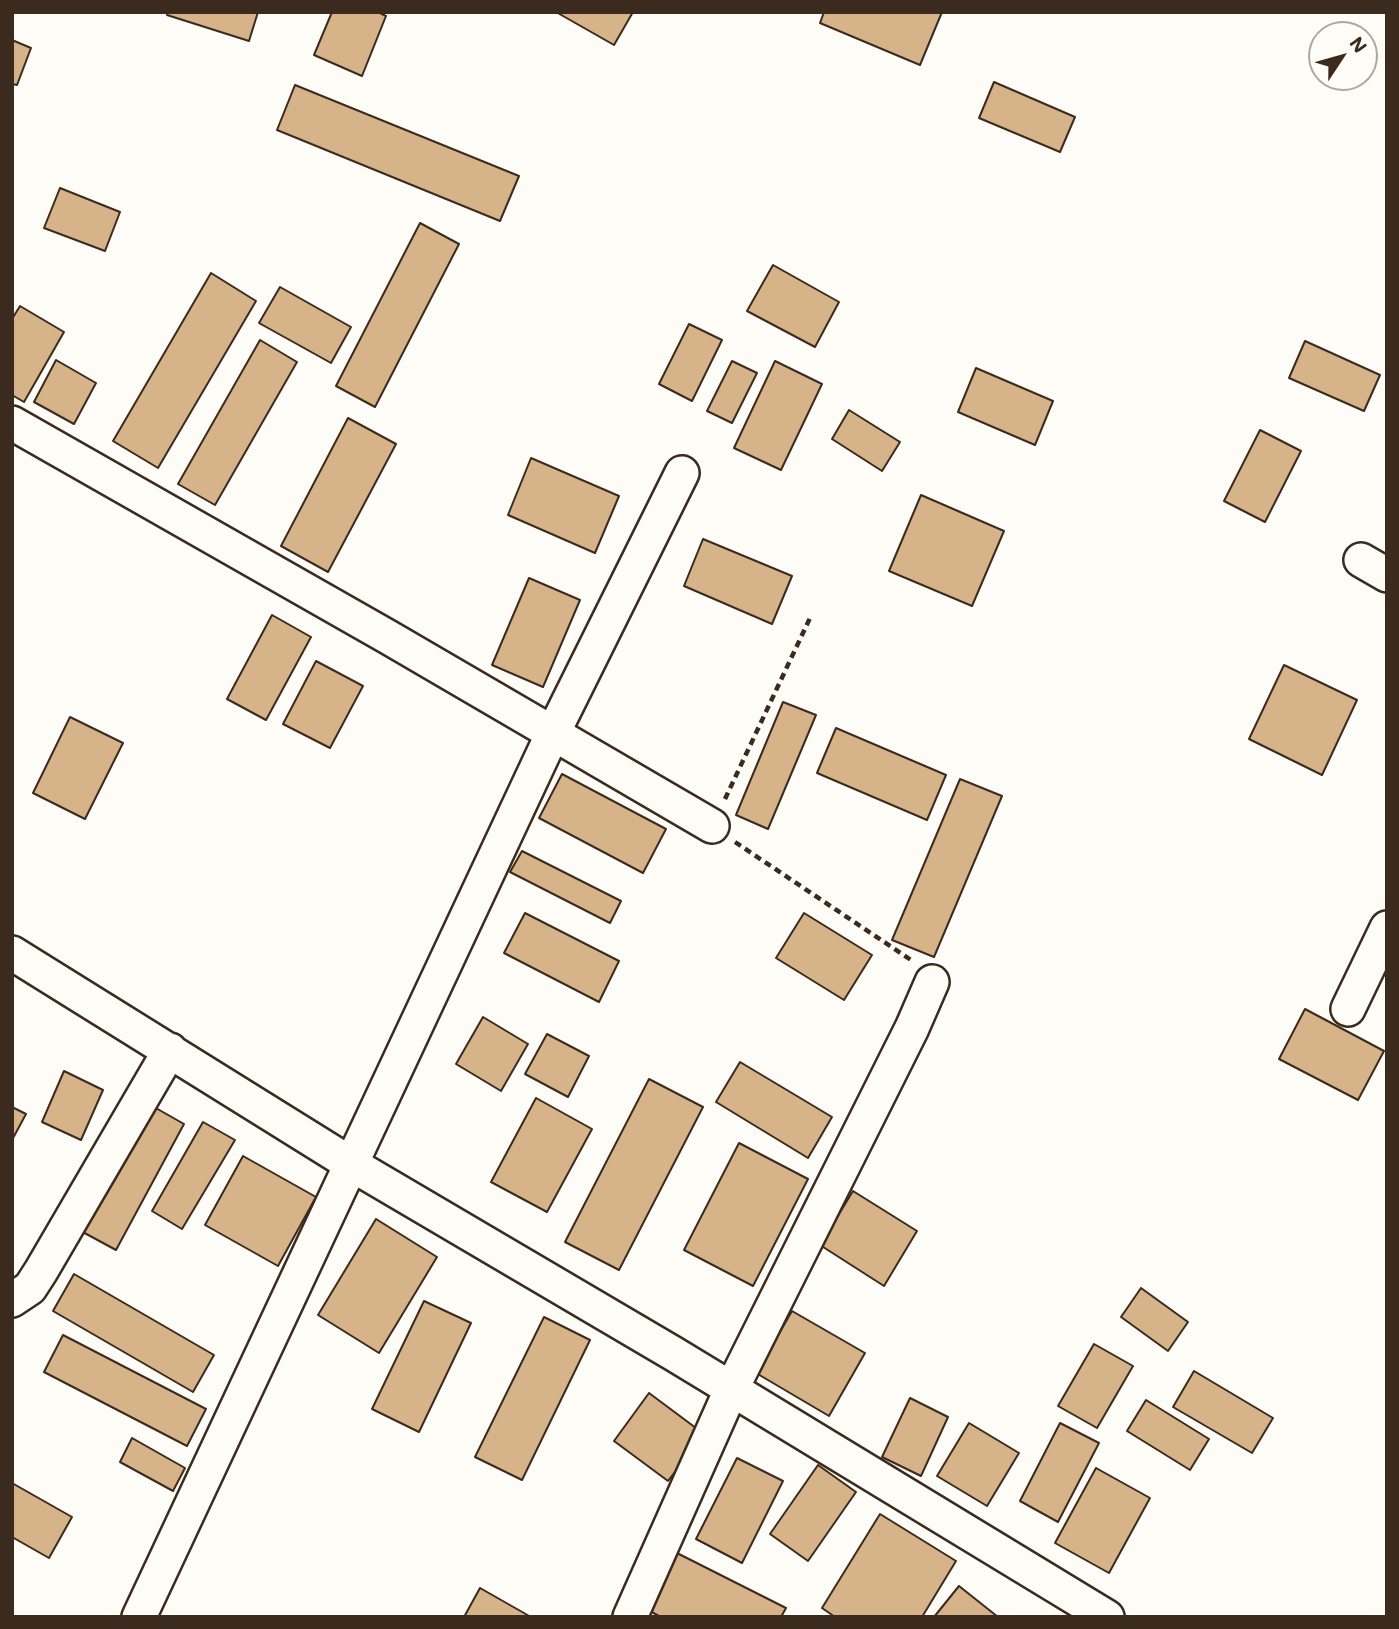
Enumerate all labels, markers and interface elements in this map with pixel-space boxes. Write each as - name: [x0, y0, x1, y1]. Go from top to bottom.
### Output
- north arrow: [1308, 21, 1378, 91]
- text: N: [1344, 31, 1373, 58]

